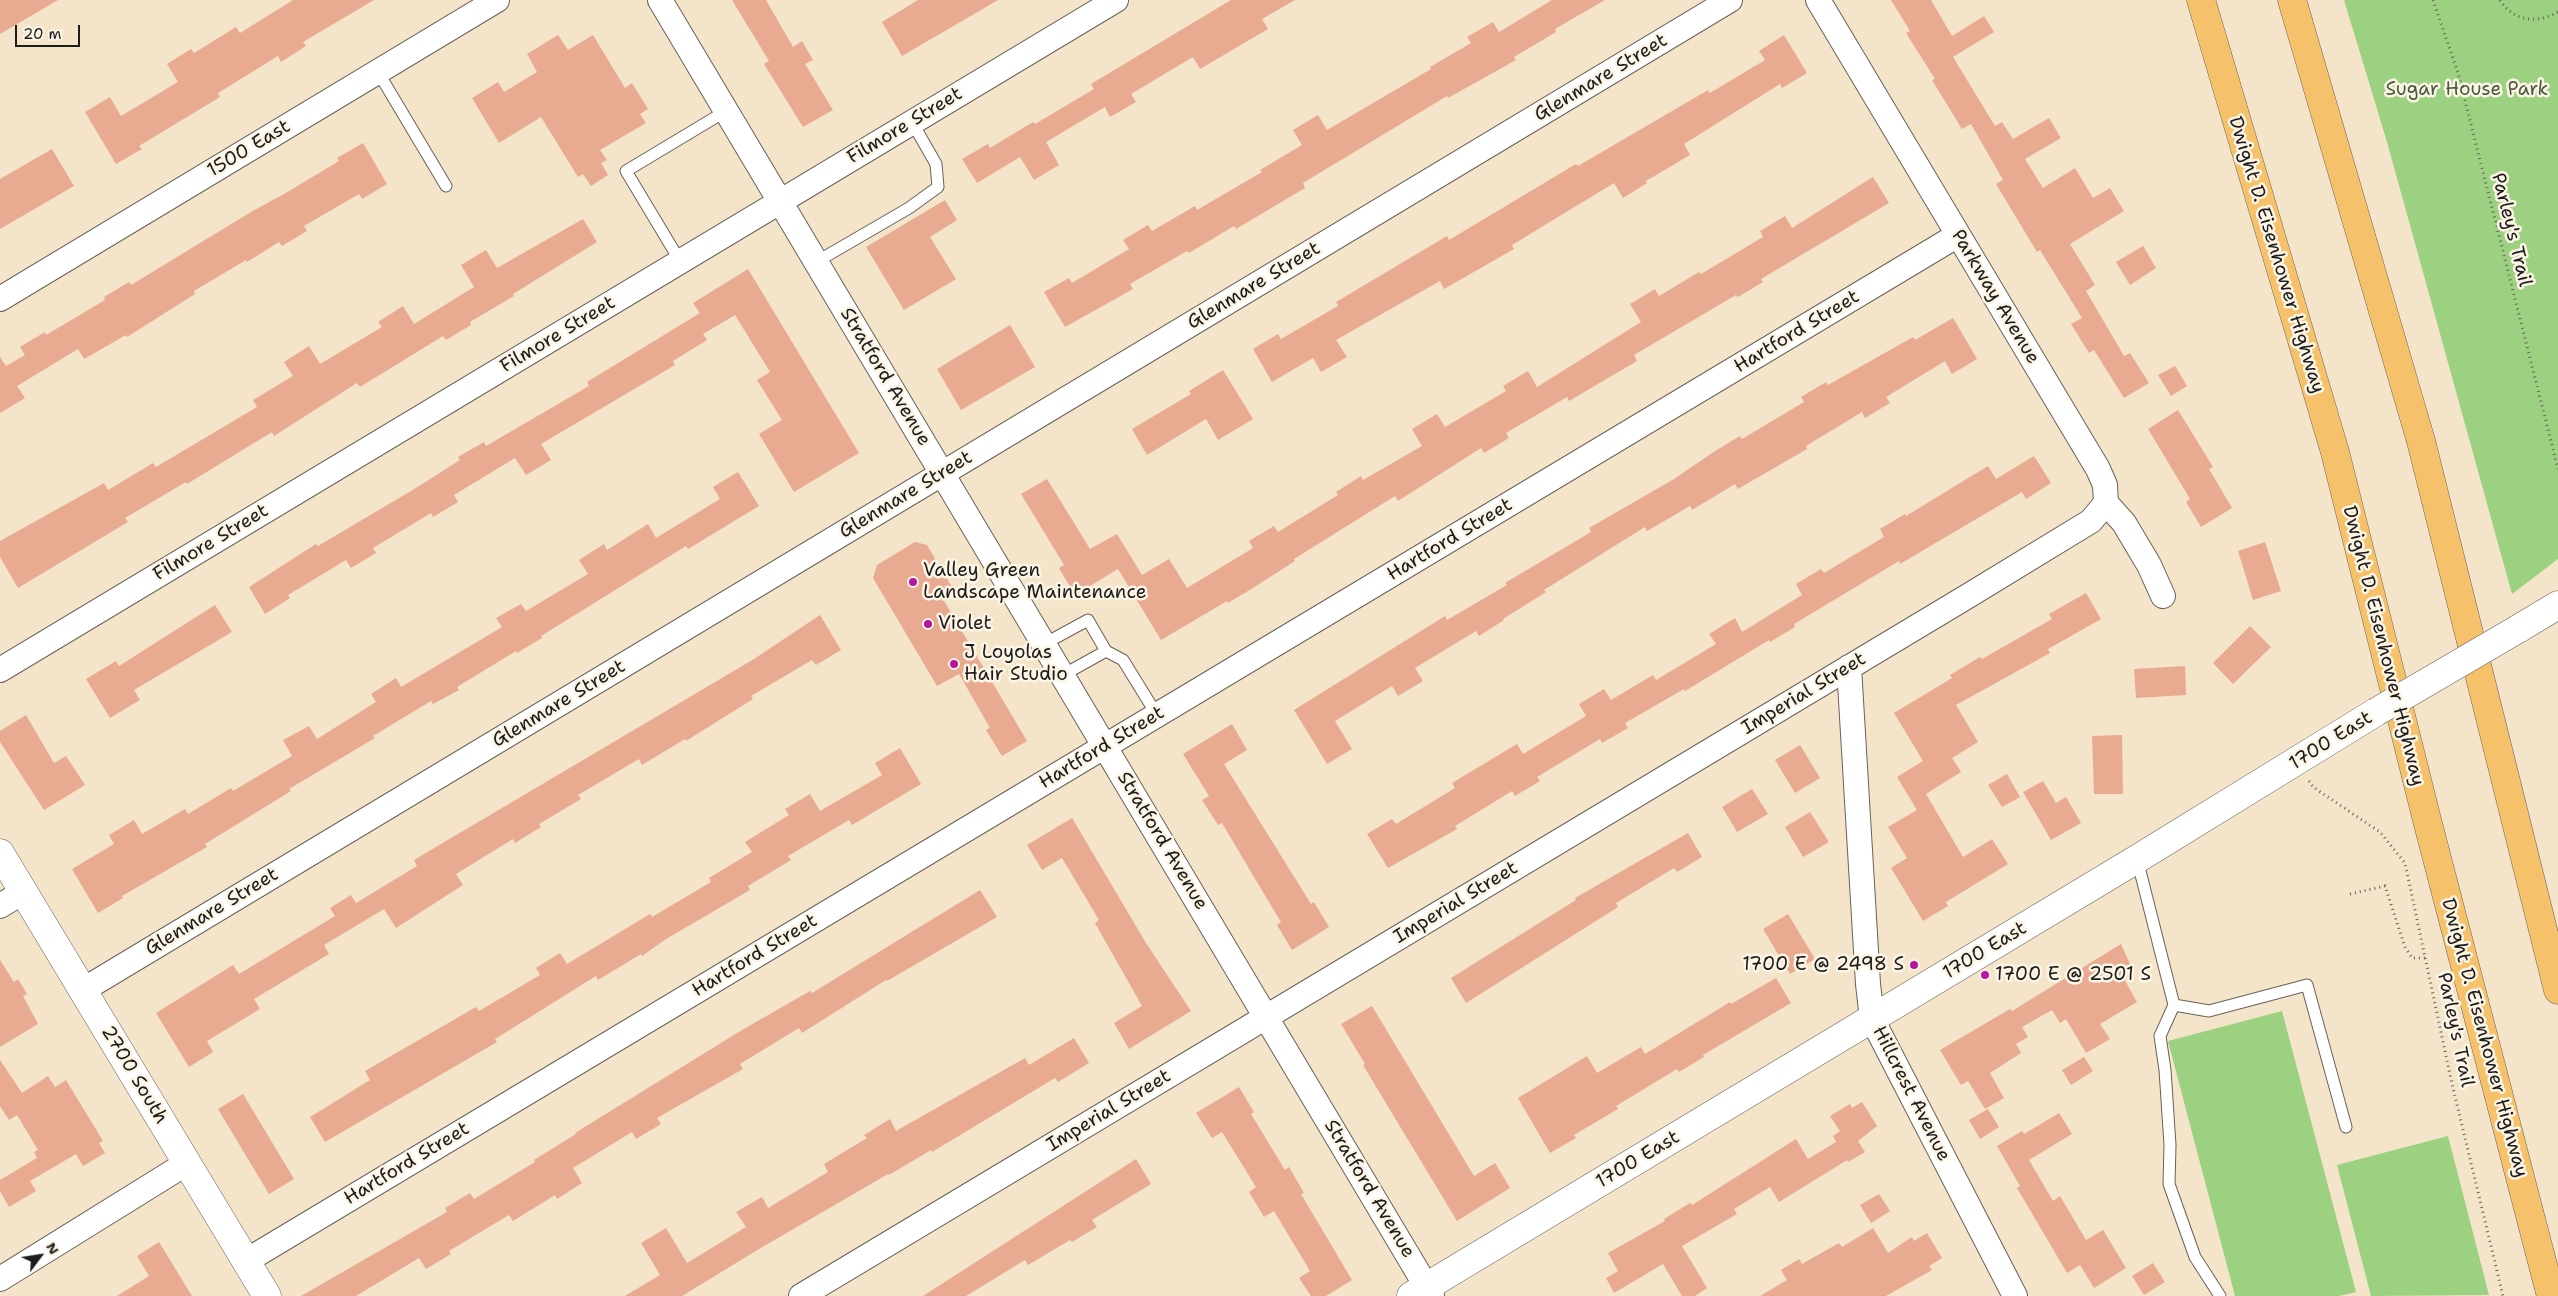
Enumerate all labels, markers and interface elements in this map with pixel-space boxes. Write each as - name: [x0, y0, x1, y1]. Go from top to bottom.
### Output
- scale bar: [18, 15, 82, 47]
- text: 20 m: [23, 24, 62, 44]
- street label: Glenmare Street: [1530, 29, 1672, 127]
- park label: Sugar House Park: [2386, 79, 2548, 101]
- street label: Filmore Street: [843, 83, 967, 169]
- street label: Dwight D. Eisenhower Highway: [2223, 114, 2329, 396]
- street label: 1500 East: [203, 115, 295, 183]
- street label: Parley's Trail: [2486, 171, 2536, 289]
- street label: Parkway Avenue: [1946, 226, 2044, 368]
- street label: Glenmare Street: [1183, 237, 1325, 335]
- street label: Hartford Street: [1730, 286, 1864, 378]
- street label: Filmore Street: [496, 292, 620, 378]
- street label: Stratford Avenue: [835, 304, 935, 450]
- street label: Glenmare Street: [835, 446, 977, 544]
- street label: Hartford Street: [1383, 494, 1517, 586]
- street label: Filmore Street: [149, 500, 273, 586]
- street label: Dwight D. Eisenhower Highway: [2337, 504, 2429, 788]
- place label: Valley Green Landscape Maintenance: [923, 560, 1146, 604]
- marker: Valley Green Landscape Maintenance: [907, 576, 919, 588]
- place label: Violet: [938, 613, 992, 635]
- marker: Violet: [922, 618, 934, 630]
- place label: J Loyolas Hair Studio: [964, 642, 1068, 686]
- street label: Imperial Street: [1738, 648, 1870, 740]
- street label: Glenmare Street: [488, 655, 630, 753]
- marker: J Loyolas Hair Studio: [948, 658, 960, 670]
- street label: Hartford Street: [1035, 702, 1169, 794]
- street label: 1700 East: [2285, 707, 2377, 775]
- street label: Stratford Avenue: [1112, 768, 1212, 914]
- street label: Imperial Street: [1390, 857, 1522, 949]
- street label: Glenmare Street: [141, 863, 283, 961]
- street label: Dwight D. Eisenhower Highway: [2436, 896, 2532, 1180]
- street label: Hartford Street: [688, 910, 822, 1002]
- street label: 1700 East: [1939, 917, 2031, 985]
- place label: 1700 E @ 2498 S: [1742, 954, 1904, 976]
- marker: 1700 E @ 2498 S: [1908, 959, 1920, 971]
- place label: 1700 E @ 2501 S: [1995, 964, 2151, 986]
- marker: 1700 E @ 2501 S: [1979, 969, 1991, 981]
- street label: Parley's Trail: [2432, 971, 2478, 1089]
- street label: 2700 South: [96, 1022, 172, 1128]
- street label: Hillcrest Avenue: [1867, 1023, 1955, 1165]
- street label: Imperial Street: [1043, 1065, 1175, 1157]
- street label: Stratford Avenue: [1319, 1116, 1419, 1262]
- street label: Hartford Street: [340, 1118, 474, 1210]
- street label: 1700 East: [1592, 1126, 1684, 1194]
- north arrow: [15, 1231, 65, 1281]
- text: N: [42, 1239, 63, 1258]

